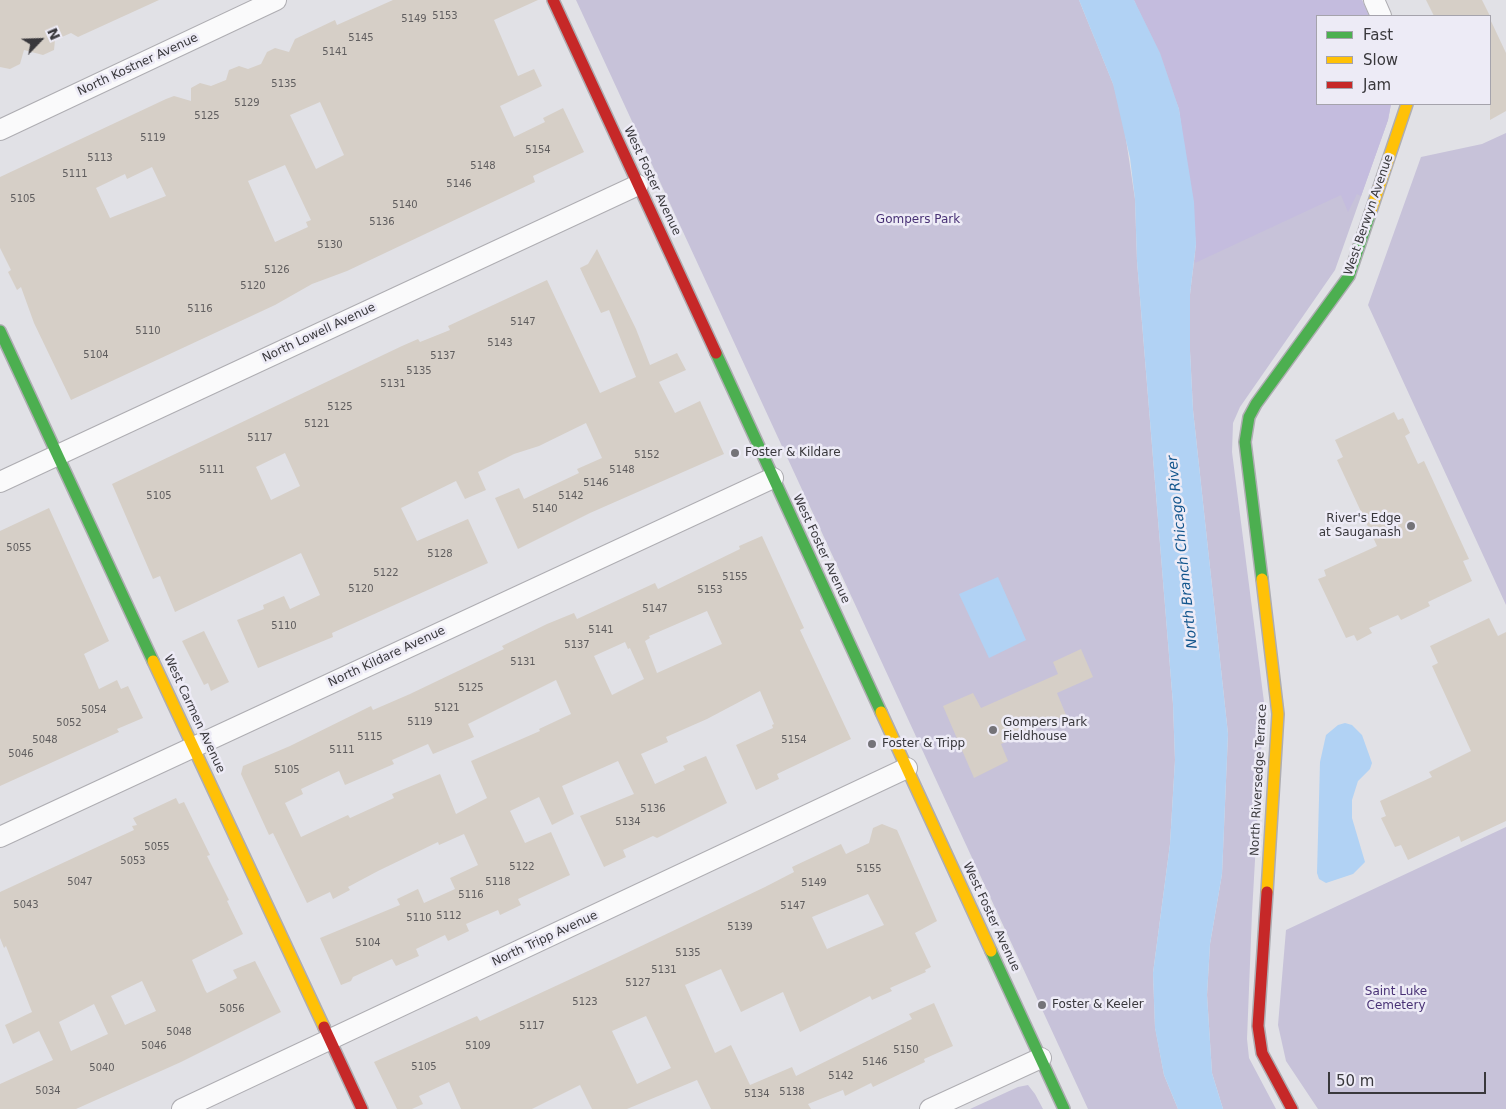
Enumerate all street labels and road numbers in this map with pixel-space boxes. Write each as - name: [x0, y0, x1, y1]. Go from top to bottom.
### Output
- street label: North Kostner Avenue: [75, 31, 201, 99]
- street label: West Foster Avenue: [620, 124, 684, 238]
- street label: West Berwyn Avenue: [1342, 153, 1396, 277]
- street label: North Lowell Avenue: [260, 300, 378, 366]
- street label: West Foster Avenue: [789, 492, 853, 606]
- street label: North Kildare Avenue: [326, 624, 448, 690]
- street label: West Carmen Avenue: [160, 653, 228, 775]
- street label: North Riversedge Terrace: [1248, 704, 1270, 856]
- street label: West Foster Avenue: [959, 860, 1023, 974]
- street label: North Tripp Avenue: [490, 908, 600, 970]

